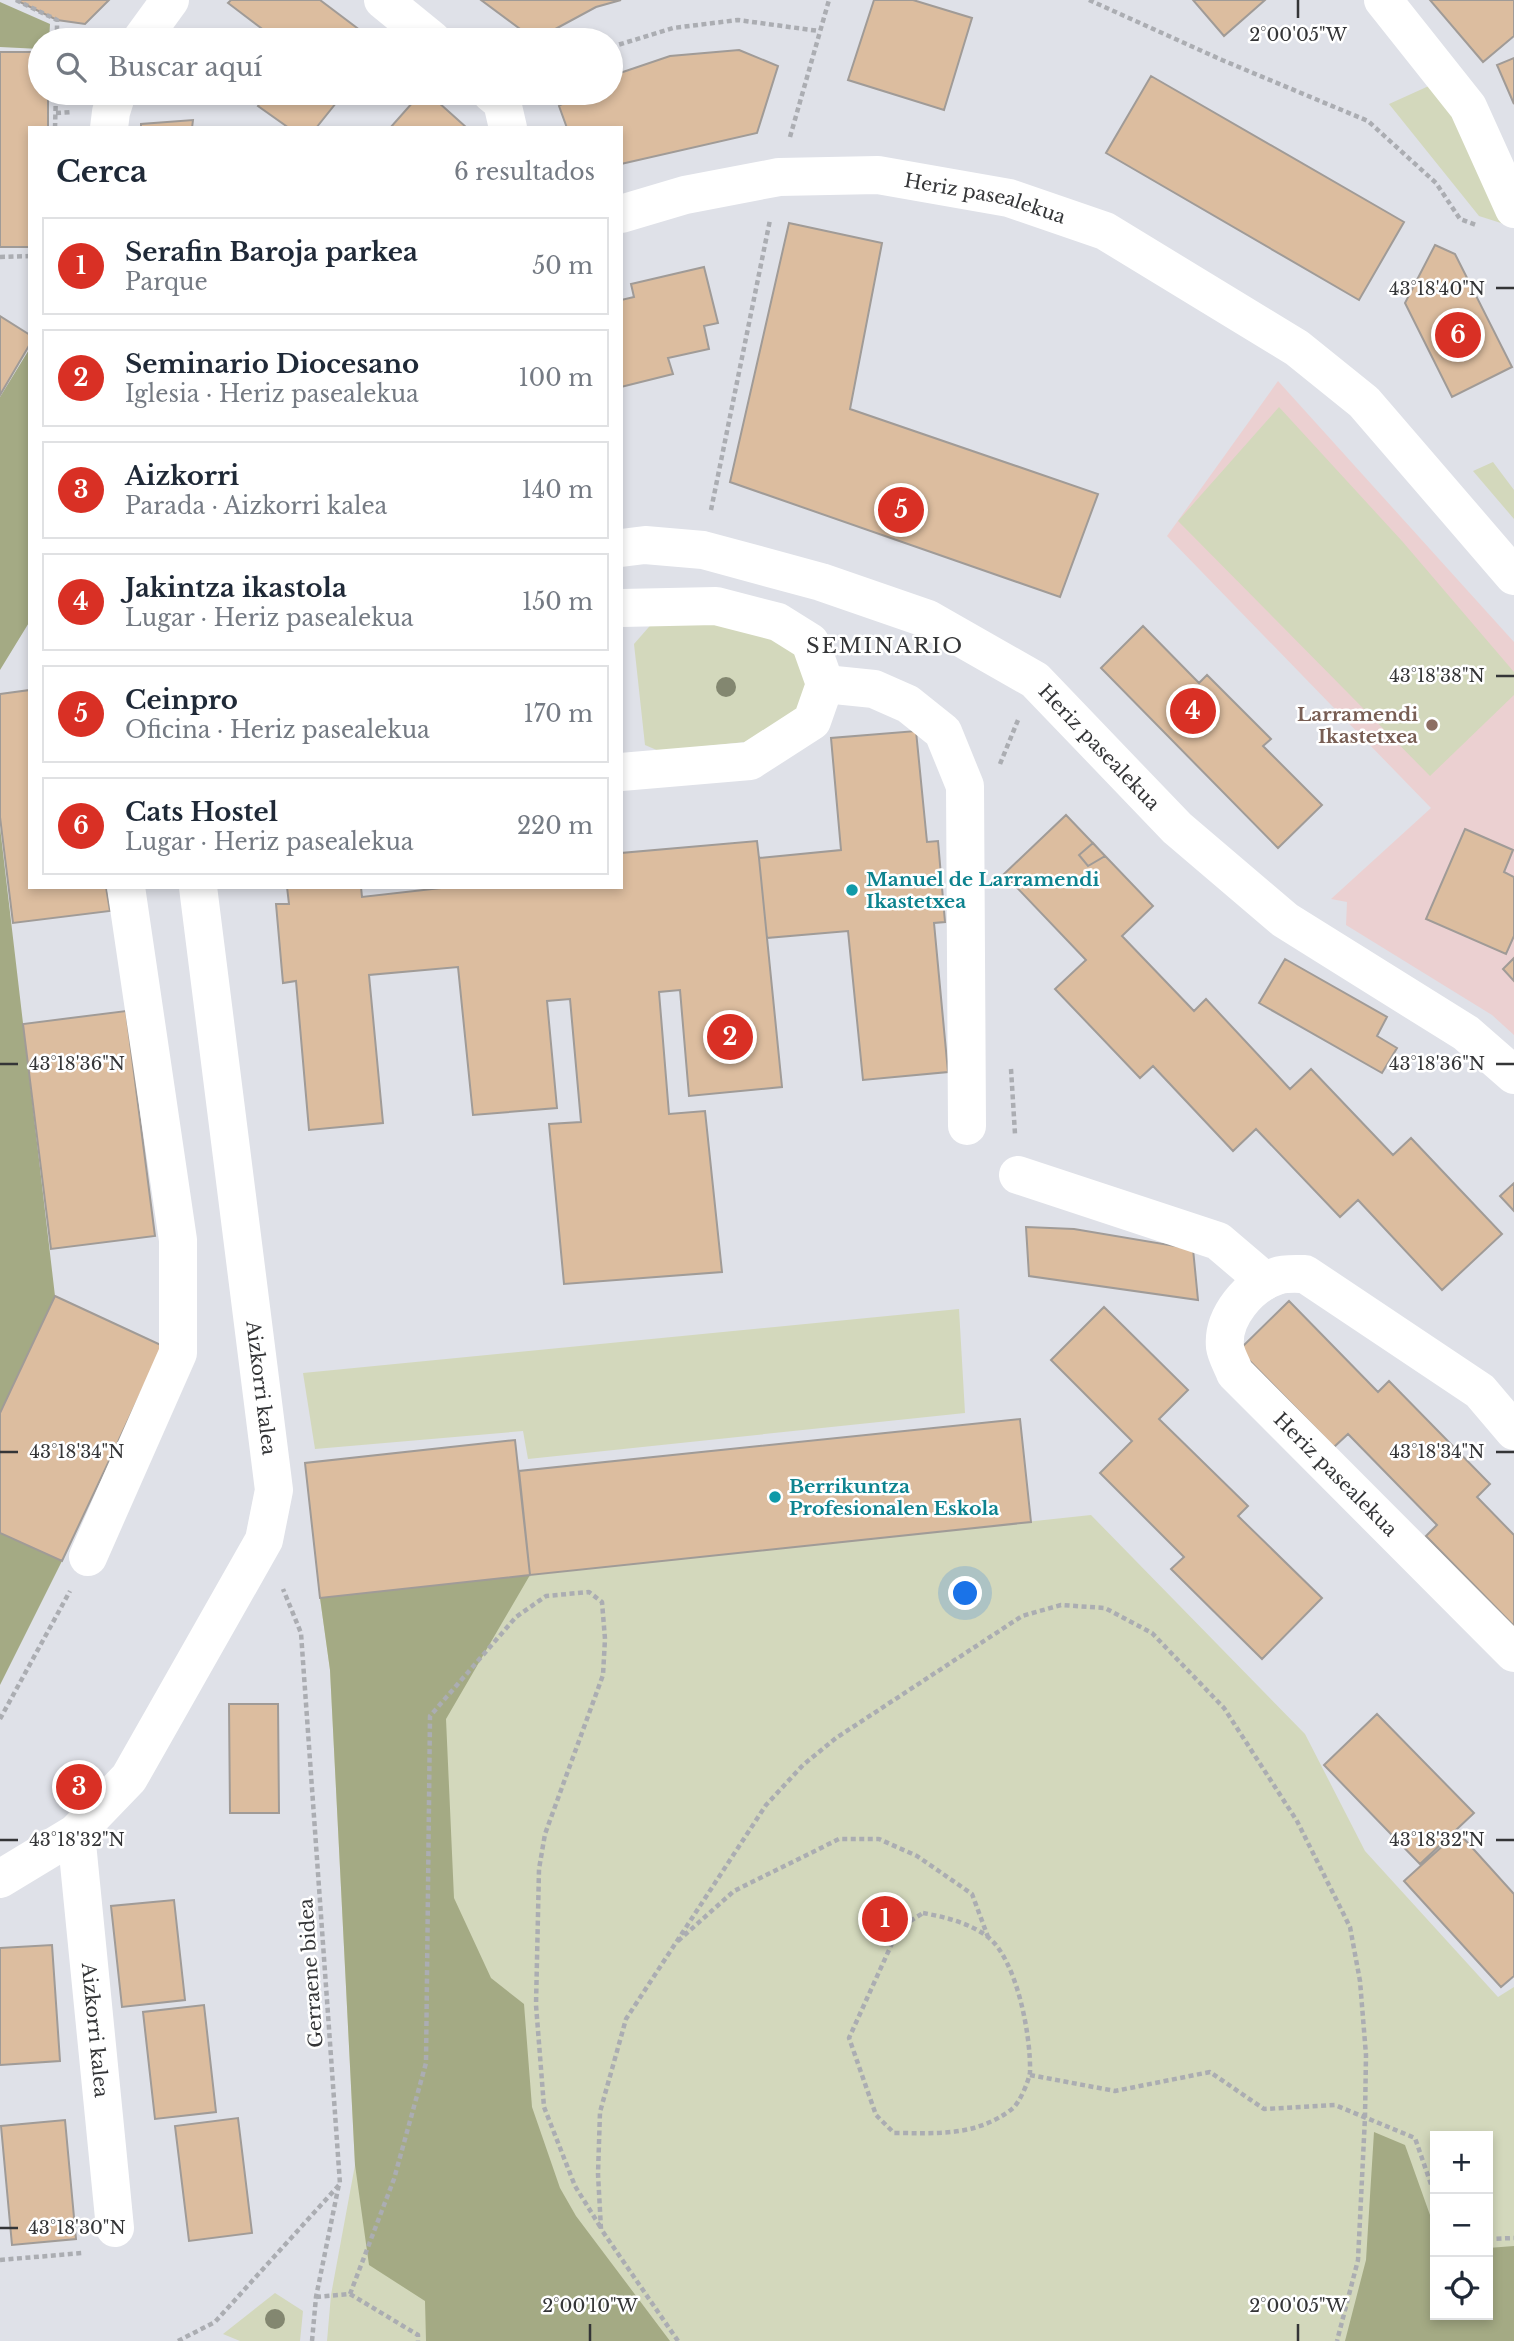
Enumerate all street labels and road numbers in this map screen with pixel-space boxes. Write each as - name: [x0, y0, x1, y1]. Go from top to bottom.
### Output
- street label: Heriz pasealekua: [903, 168, 1069, 228]
- street label: Heriz pasealekua: [1034, 680, 1165, 815]
- street label: Aizkorri kalea: [241, 1319, 281, 1457]
- street label: Heriz pasealekua: [1269, 1408, 1403, 1541]
- street label: Gerraene bidea: [294, 1897, 328, 2048]
- street label: Aizkorri kalea: [77, 1961, 114, 2099]

